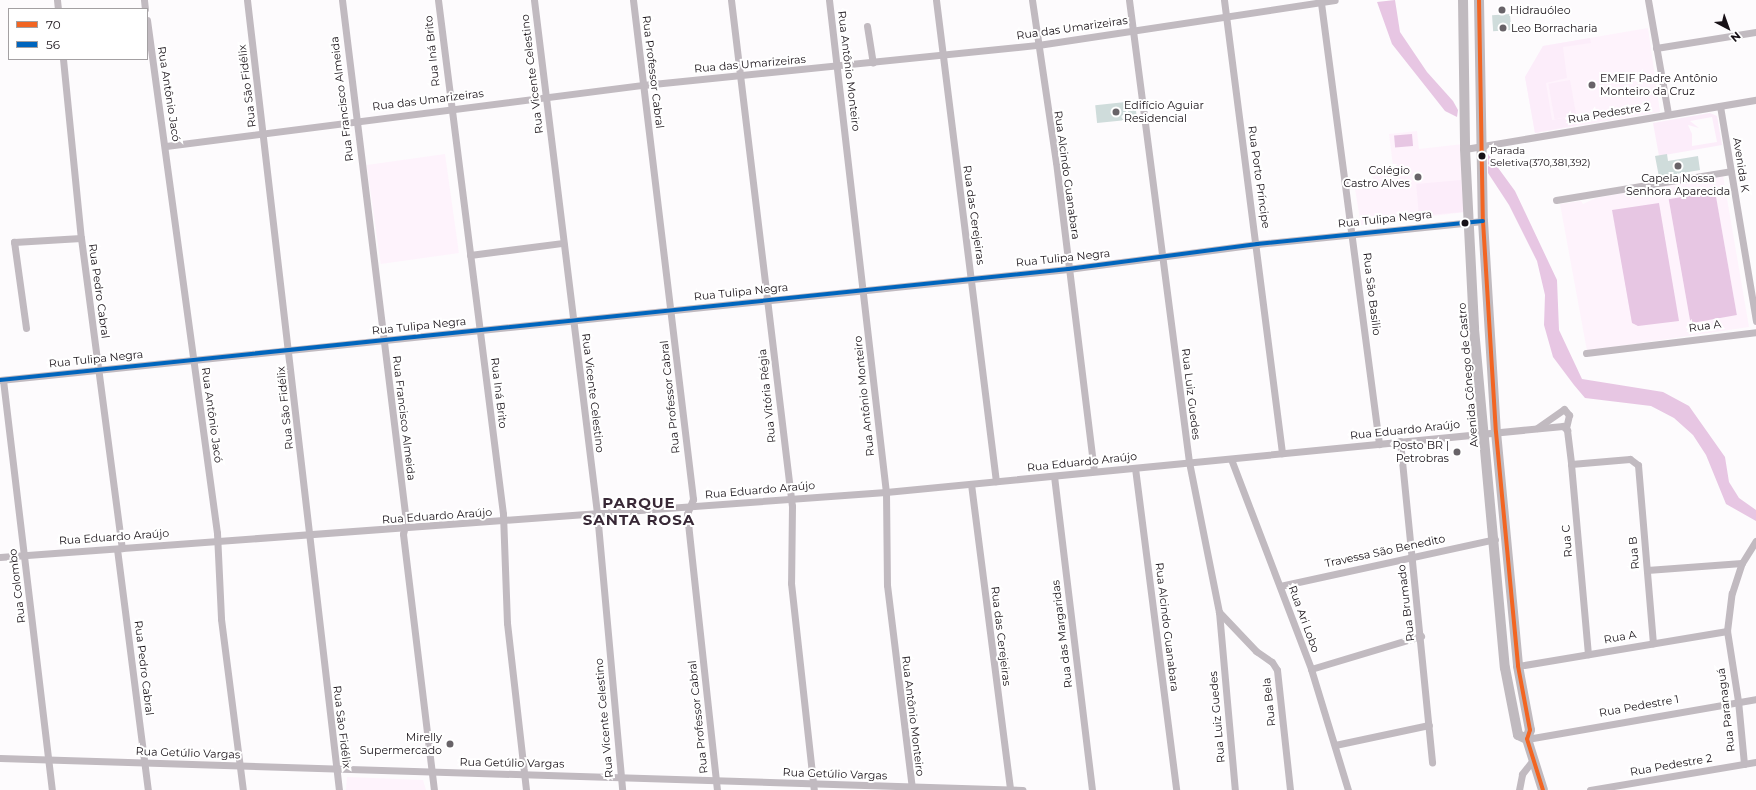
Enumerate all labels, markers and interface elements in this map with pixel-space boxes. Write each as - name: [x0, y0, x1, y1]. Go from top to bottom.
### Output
- place label: Hidrauóleo: [1510, 3, 1571, 17]
- marker: Hidrauóleo: [1497, 5, 1507, 15]
- legend: [8, 8, 148, 60]
- north arrow: [1708, 8, 1748, 48]
- street label: Rua Antônio Monteiro: [835, 10, 863, 132]
- street label: Rua Vicente Celestino: [518, 14, 546, 134]
- street label: Rua das Umarizeiras: [1016, 14, 1128, 42]
- street label: Rua Iná Brito: [422, 15, 442, 87]
- street label: Rua Professor Cabral: [640, 15, 666, 129]
- text: 70: [46, 17, 61, 32]
- place label: Leo Borracharia: [1511, 21, 1598, 35]
- marker: Leo Borracharia: [1498, 23, 1508, 33]
- text: N: [1728, 29, 1744, 45]
- street label: Rua Francisco Almeida: [328, 36, 356, 162]
- text: 56: [46, 37, 60, 52]
- street label: Rua São Fidélix: [235, 44, 259, 128]
- street label: Rua Antônio Jacó: [155, 45, 183, 143]
- street label: Rua das Umarizeiras: [694, 53, 806, 75]
- place label: EMEIF Padre Antônio Monteiro da Cruz: [1600, 72, 1718, 98]
- marker: EMEIF Padre Antônio Monteiro da Cruz: [1587, 80, 1597, 90]
- street label: Rua das Umarizeiras: [372, 87, 484, 113]
- place label: Edifício Aguiar Residencial: [1124, 99, 1204, 125]
- street label: Rua Pedestre 2: [1567, 100, 1651, 126]
- marker: Edifício Aguiar Residencial: [1111, 107, 1121, 117]
- street label: Rua Alcindo Guanabara: [1051, 110, 1083, 240]
- street label: Rua Porto Príncipe: [1245, 125, 1273, 229]
- street label: Avenida K: [1730, 137, 1752, 193]
- place label: Parada Seletiva(370,381,392): [1490, 144, 1591, 168]
- marker: Parada Seletiva(370,381,392): [1477, 151, 1487, 161]
- marker: Capela Nossa Senhora Aparecida: [1673, 161, 1683, 171]
- street label: Rua das Cerejeiras: [960, 164, 988, 266]
- place label: Colégio Castro Alves: [1343, 164, 1410, 190]
- marker: Colégio Castro Alves: [1413, 172, 1423, 182]
- place label: Capela Nossa Senhora Aparecida: [1626, 172, 1730, 198]
- street label: Rua Tulipa Negra: [1337, 207, 1433, 231]
- unlabelled marker: [1460, 218, 1470, 228]
- street label: Rua Pedro Cabral: [86, 243, 112, 339]
- street label: Rua Tulipa Negra: [1015, 246, 1111, 270]
- street label: Rua São Basilio: [1360, 252, 1384, 336]
- street label: Rua Tulipa Negra: [693, 280, 789, 304]
- street label: Avenida Cônego de Castro: [1455, 302, 1481, 448]
- street label: Rua Tulipa Negra: [371, 314, 467, 338]
- street label: Rua A: [1688, 317, 1722, 335]
- street label: Rua Vicente Celestino: [579, 333, 607, 453]
- street label: Rua Antônio Monteiro: [851, 335, 877, 457]
- street label: Rua Professor Cabral: [657, 340, 683, 454]
- street label: Rua Tulipa Negra: [48, 347, 144, 371]
- street label: Rua Vitória Régia: [755, 348, 779, 444]
- street label: Rua Luiz Guedes: [1179, 348, 1203, 440]
- street label: Rua Francisco Almeida: [390, 355, 418, 481]
- street label: Rua Iná Brito: [488, 357, 510, 429]
- street label: Rua Antônio Jacó: [199, 366, 225, 464]
- street label: Rua São Fidélix: [274, 366, 296, 450]
- street label: Rua Eduardo Araújo: [1349, 418, 1461, 442]
- place label: Posto BR | Petrobras: [1393, 439, 1449, 465]
- marker: Posto BR | Petrobras: [1452, 447, 1462, 457]
- street label: Rua Eduardo Araújo: [1026, 450, 1138, 474]
- street label: Rua Eduardo Araújo: [704, 479, 816, 501]
- district label: PARQUE SANTA ROSA: [583, 493, 695, 528]
- street label: Rua Eduardo Araújo: [381, 506, 493, 526]
- street label: Rua C: [1559, 524, 1575, 558]
- street label: Rua Eduardo Araújo: [58, 527, 170, 547]
- street label: Travessa São Benedito: [1324, 532, 1446, 570]
- street label: Rua B: [1626, 536, 1642, 570]
- street label: Rua Colombo: [6, 548, 28, 624]
- street label: Rua Alcindo Guanabara: [1153, 562, 1181, 692]
- street label: Rua Brumado: [1395, 564, 1417, 642]
- street label: Rua das Margaridas: [1049, 579, 1075, 689]
- street label: Rua Ari Lobo: [1286, 584, 1322, 654]
- street label: Rua das Cerejeiras: [988, 585, 1014, 687]
- street label: Rua Pedro Cabral: [132, 620, 156, 716]
- street label: Rua A: [1603, 628, 1637, 646]
- street label: Rua Antônio Monteiro: [899, 655, 927, 777]
- street label: Rua Vicente Celestino: [592, 658, 616, 778]
- street label: Rua Professor Cabral: [685, 660, 711, 774]
- street label: Rua Paranaguá: [1714, 667, 1738, 753]
- street label: Rua Luiz Guedes: [1206, 671, 1228, 763]
- street label: Rua Bela: [1260, 677, 1278, 727]
- street label: Rua São Fidélix: [330, 685, 354, 769]
- street label: Rua Pedestre 1: [1598, 692, 1680, 720]
- place label: Mirelly Supermercado: [360, 731, 442, 757]
- marker: Mirelly Supermercado: [445, 739, 455, 749]
- street label: Rua Getúlio Vargas: [135, 745, 241, 761]
- street label: Rua Pedestre 2: [1629, 751, 1713, 779]
- street label: Rua Getúlio Vargas: [460, 755, 564, 771]
- street label: Rua Getúlio Vargas: [782, 766, 888, 782]

